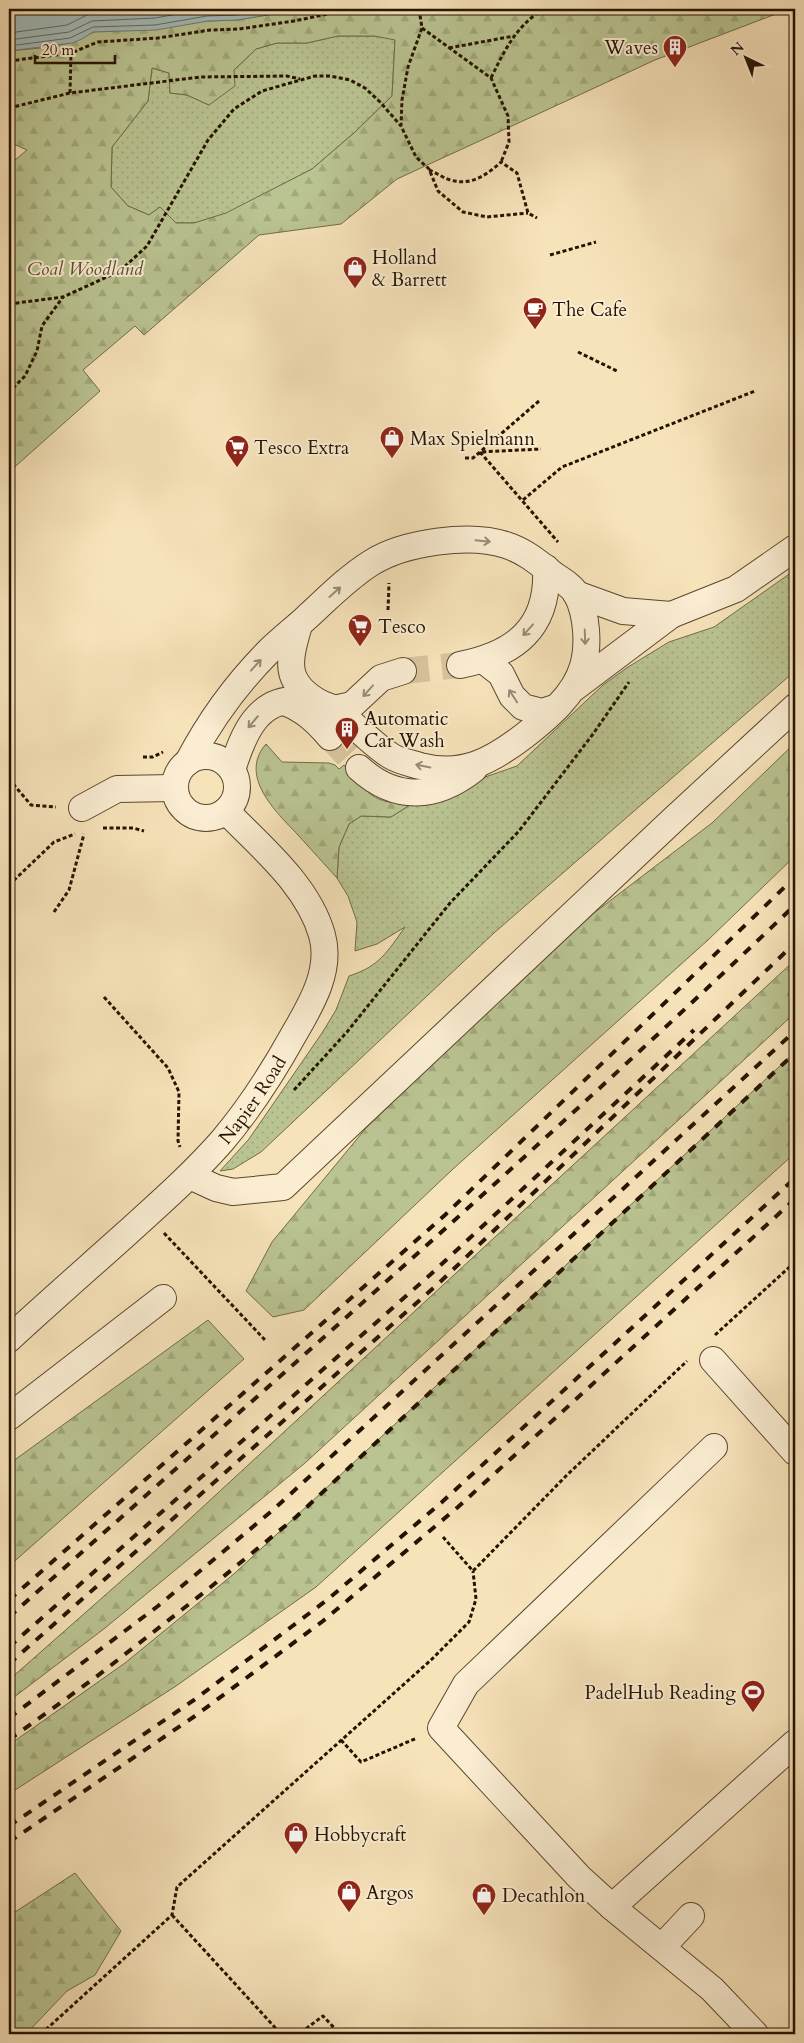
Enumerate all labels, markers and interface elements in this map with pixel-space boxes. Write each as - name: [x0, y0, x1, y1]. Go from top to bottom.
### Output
- scale bar: [35, 32, 115, 64]
- north arrow: [722, 32, 772, 82]
- building icon: Waves: [662, 34, 688, 68]
- place label: Waves: [603, 35, 658, 61]
- text: N: [727, 38, 748, 60]
- text: 20 m: [42, 40, 74, 60]
- place label: Holland & Barrett: [372, 245, 447, 293]
- shop icon: Holland & Barrett: [342, 255, 368, 289]
- park label: Coal Woodland: [27, 256, 144, 282]
- cafe icon: The Cafe: [522, 296, 548, 330]
- place label: The Cafe: [552, 297, 627, 323]
- shop icon: Max Spielmann: [379, 425, 405, 459]
- place label: Max Spielmann: [410, 426, 535, 452]
- supermarket icon: Tesco Extra: [224, 434, 250, 468]
- place label: Tesco Extra: [254, 435, 349, 461]
- one-way arrow: [475, 536, 491, 546]
- one-way arrow: [329, 586, 342, 598]
- supermarket icon: Tesco: [347, 613, 373, 647]
- place label: Tesco: [378, 614, 426, 640]
- one-way arrow: [522, 623, 534, 636]
- one-way arrow: [581, 629, 590, 645]
- one-way arrow: [250, 659, 262, 672]
- one-way arrow: [363, 684, 374, 697]
- one-way arrow: [508, 689, 519, 703]
- place label: Automatic Car Wash: [364, 706, 449, 754]
- one-way arrow: [248, 715, 259, 728]
- building icon: Automatic Car Wash: [334, 716, 360, 750]
- one-way arrow: [415, 761, 431, 770]
- street label: Napier Road: [213, 1051, 293, 1150]
- sports icon: PadelHub Reading: [740, 1679, 766, 1713]
- place label: PadelHub Reading: [584, 1680, 736, 1706]
- shop icon: Hobbycraft: [283, 1821, 309, 1855]
- place label: Hobbycraft: [314, 1822, 406, 1848]
- shop icon: Argos: [336, 1879, 362, 1913]
- place label: Argos: [366, 1880, 414, 1906]
- shop icon: Decathlon: [471, 1882, 497, 1916]
- place label: Decathlon: [502, 1883, 585, 1909]

